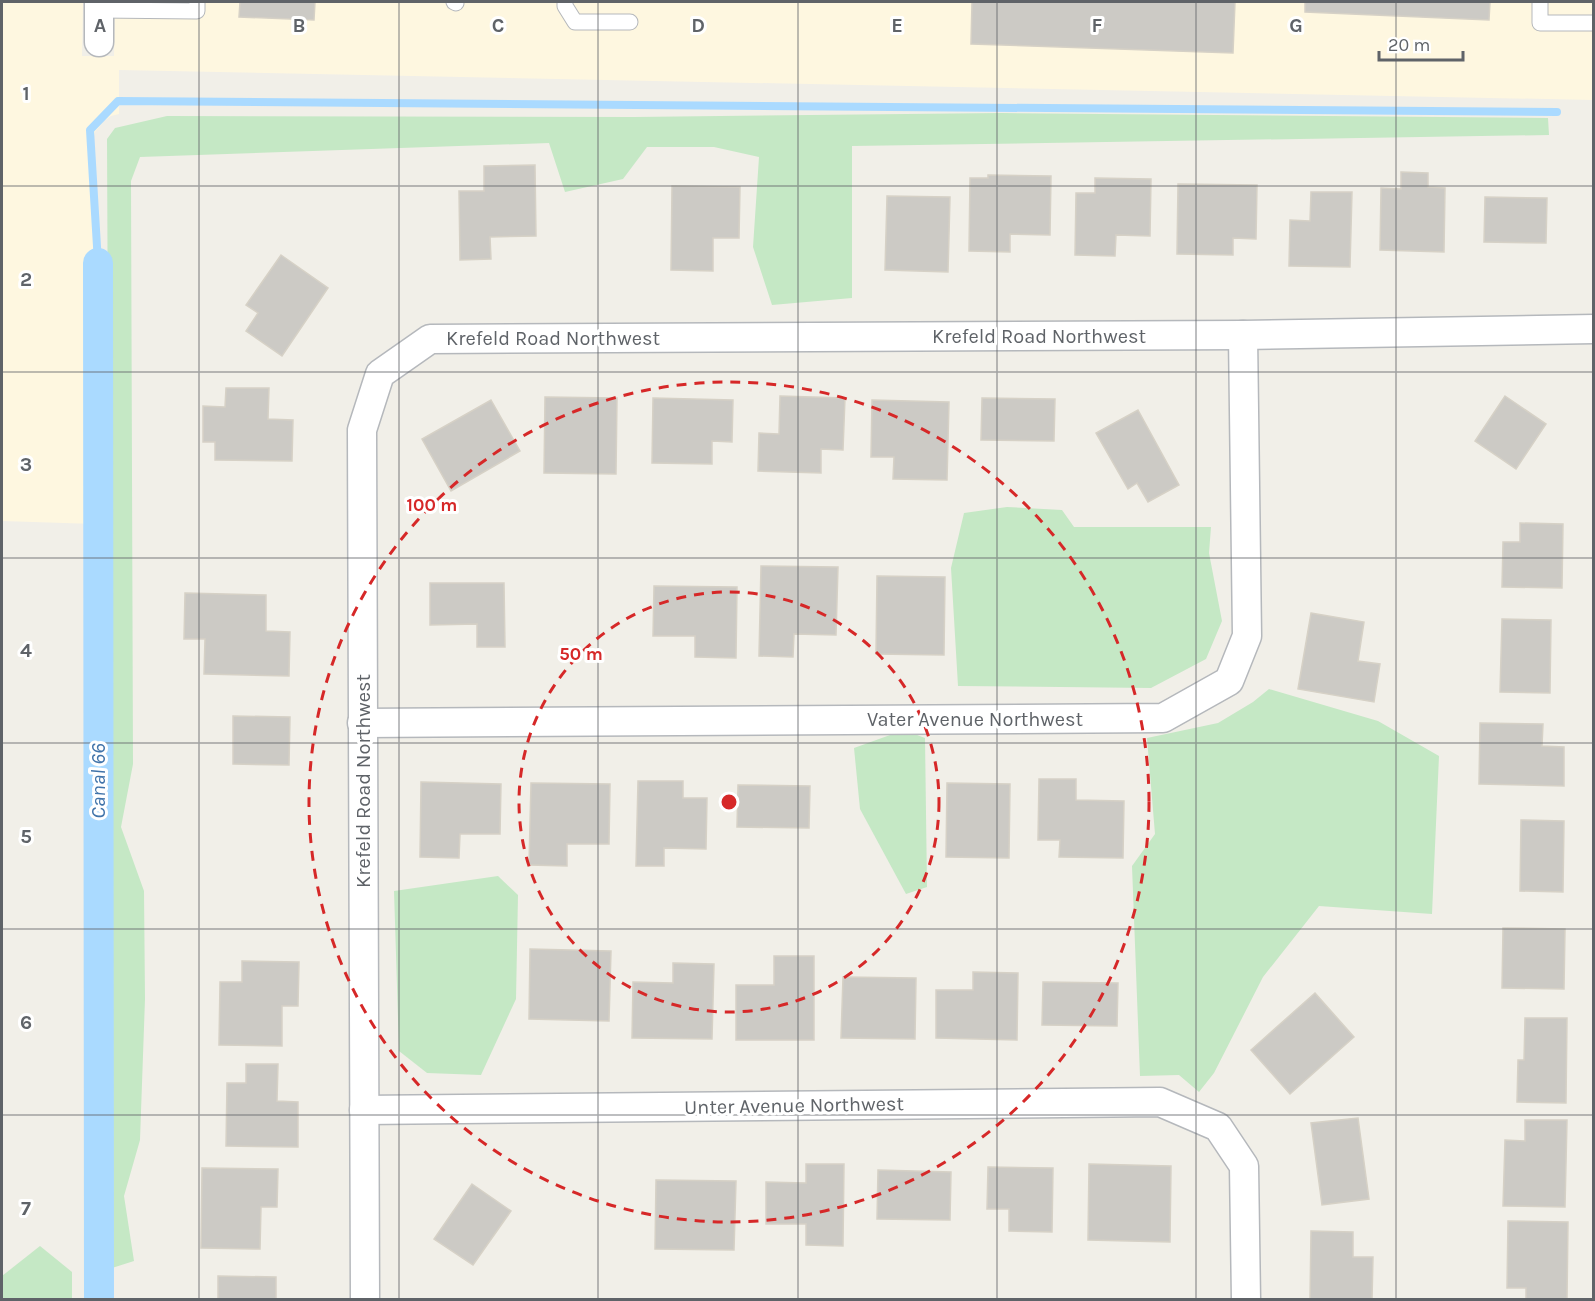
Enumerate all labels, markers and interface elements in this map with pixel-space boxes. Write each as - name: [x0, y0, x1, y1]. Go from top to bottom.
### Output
- text: A: [94, 14, 107, 37]
- text: B: [293, 14, 305, 37]
- text: C: [492, 14, 504, 37]
- text: D: [691, 14, 705, 37]
- text: E: [891, 14, 903, 37]
- text: F: [1092, 14, 1103, 37]
- text: G: [1289, 14, 1303, 37]
- scale bar: [1379, 24, 1463, 62]
- text: 20 m: [1388, 34, 1430, 56]
- text: 1: [22, 82, 30, 105]
- text: 2: [20, 268, 32, 291]
- street label: Krefeld Road Northwest: [932, 325, 1146, 348]
- street label: Krefeld Road Northwest: [446, 327, 660, 350]
- text: 3: [20, 453, 32, 476]
- text: 100 m: [407, 494, 457, 516]
- text: 4: [20, 639, 32, 662]
- text: 50 m: [559, 643, 603, 665]
- street label: Krefeld Road Northwest: [352, 674, 375, 888]
- street label: Vater Avenue Northwest: [867, 708, 1084, 731]
- water label: Canal 66: [86, 743, 110, 819]
- centre of rings: [719, 792, 739, 812]
- text: 5: [20, 825, 32, 848]
- text: 6: [20, 1011, 32, 1034]
- street label: Unter Avenue Northwest: [684, 1092, 905, 1119]
- text: 7: [21, 1197, 31, 1220]

